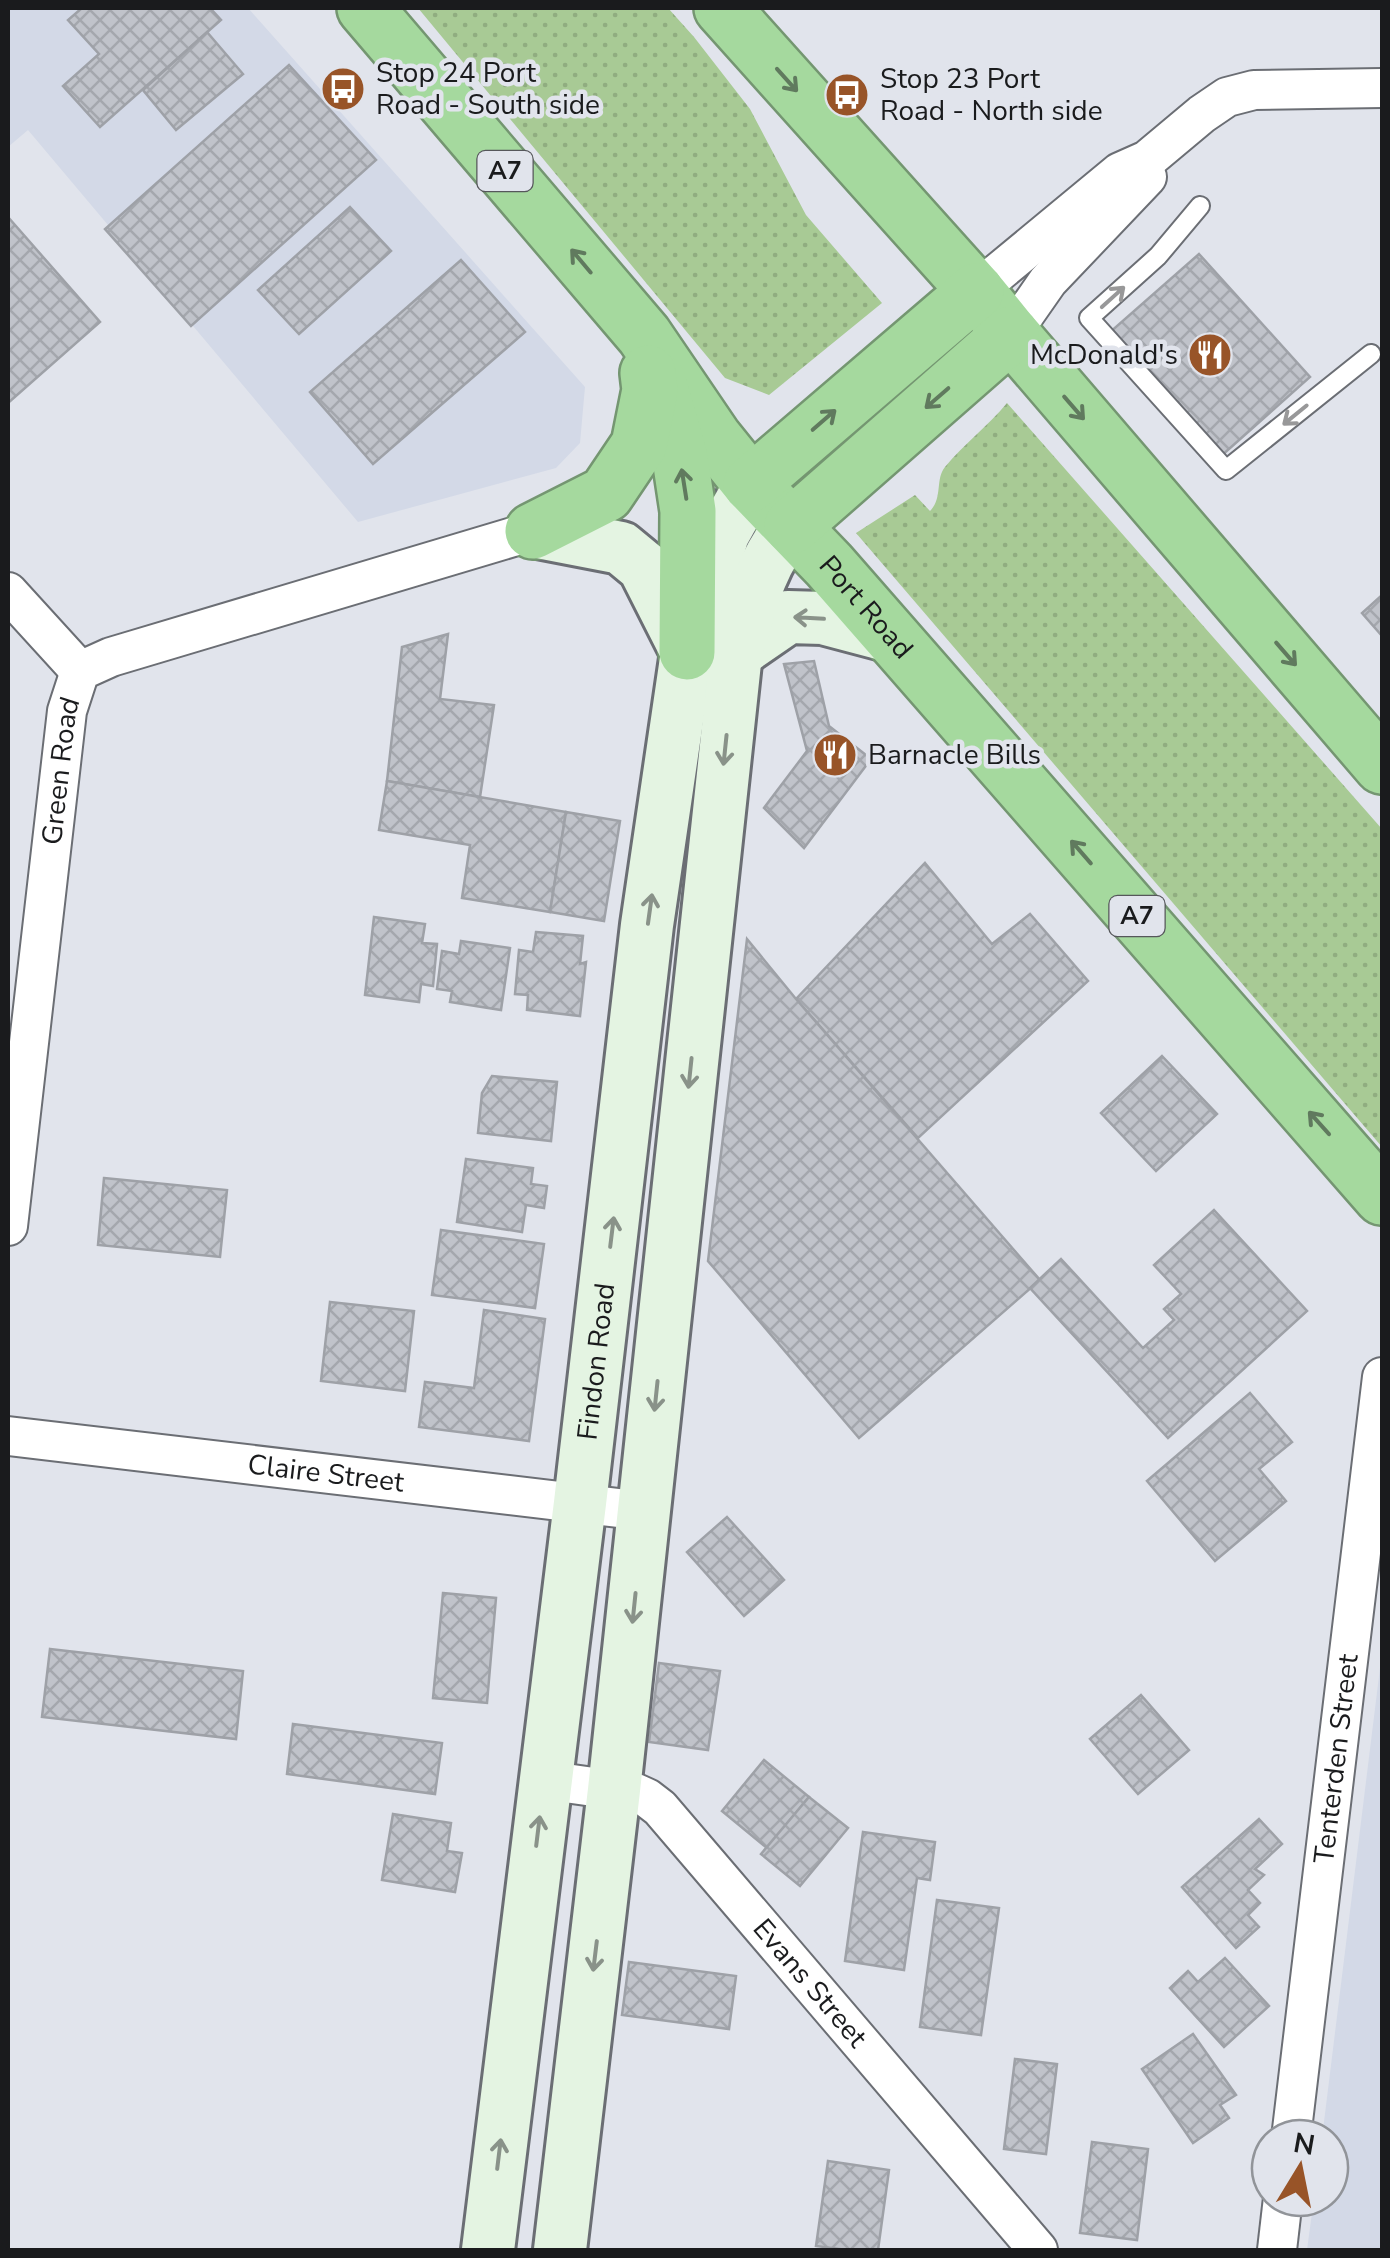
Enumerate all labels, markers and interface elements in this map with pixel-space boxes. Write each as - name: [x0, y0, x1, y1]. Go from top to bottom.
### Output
- place label: Stop 24 Port Road - South side: [376, 54, 600, 124]
- place label: Stop 23 Port Road - North side: [880, 60, 1103, 130]
- bus stop icon: Stop 24 Port Road - South side: [320, 66, 366, 112]
- one-way arrow: [775, 67, 798, 92]
- bus stop icon: Stop 23 Port Road - North side: [824, 72, 870, 118]
- road number: A7: [478, 151, 532, 191]
- one-way arrow: [571, 248, 593, 274]
- one-way arrow: [1100, 286, 1125, 309]
- restaurant icon: McDonald's: [1187, 332, 1233, 378]
- place label: McDonald's: [1030, 336, 1178, 374]
- one-way arrow: [925, 386, 950, 409]
- one-way arrow: [1063, 394, 1085, 420]
- one-way arrow: [1282, 404, 1308, 426]
- one-way arrow: [811, 410, 837, 432]
- one-way arrow: [675, 469, 693, 501]
- street label: Port Road: [810, 547, 922, 667]
- one-way arrow: [793, 608, 826, 627]
- one-way arrow: [1275, 641, 1298, 666]
- street label: Green Road: [33, 692, 89, 847]
- restaurant icon: Barnacle Bills: [812, 732, 858, 778]
- one-way arrow: [715, 733, 734, 765]
- place label: Barnacle Bills: [868, 736, 1041, 774]
- one-way arrow: [1071, 840, 1093, 866]
- one-way arrow: [641, 894, 659, 926]
- road number: A7: [1110, 896, 1164, 936]
- one-way arrow: [680, 1056, 699, 1088]
- one-way arrow: [1308, 1111, 1331, 1136]
- one-way arrow: [603, 1217, 622, 1249]
- street label: Findon Road: [568, 1281, 624, 1442]
- one-way arrow: [646, 1379, 665, 1411]
- street label: Claire Street: [246, 1445, 406, 1502]
- one-way arrow: [624, 1591, 643, 1624]
- street label: Tenterden Street: [1305, 1652, 1368, 1866]
- one-way arrow: [529, 1815, 548, 1848]
- street label: Evans Street: [744, 1911, 876, 2056]
- one-way arrow: [585, 1939, 604, 1972]
- north arrow: [1250, 2118, 1350, 2218]
- text: N: [1291, 2124, 1318, 2165]
- one-way arrow: [490, 2138, 509, 2170]

